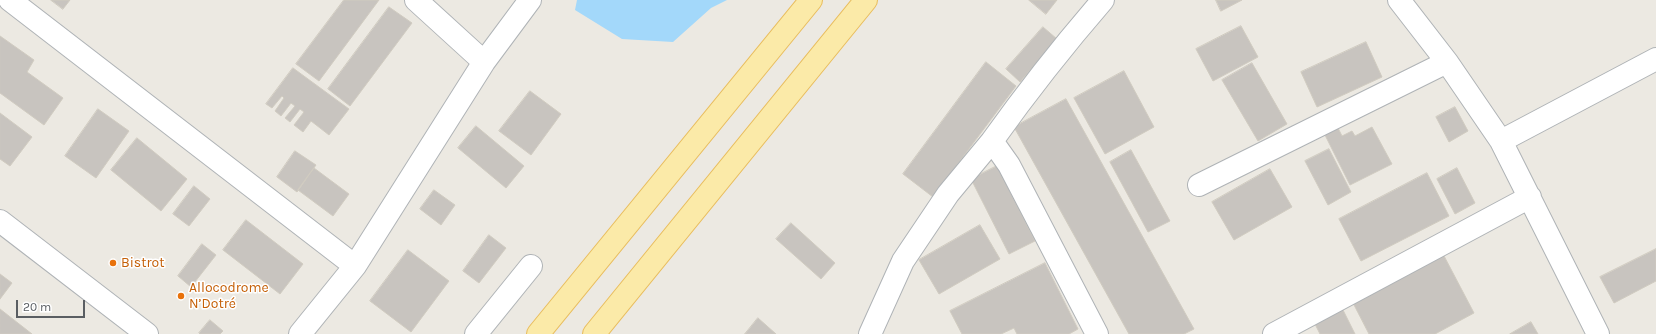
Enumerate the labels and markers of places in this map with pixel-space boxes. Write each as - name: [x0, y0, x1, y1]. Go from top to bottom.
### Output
- place label: Bistrot: [121, 255, 164, 271]
- marker: Bistrot: [108, 258, 118, 268]
- place label: Allocodrome N’Dotré: [189, 280, 269, 312]
- marker: Allocodrome N’Dotré: [176, 291, 186, 301]

